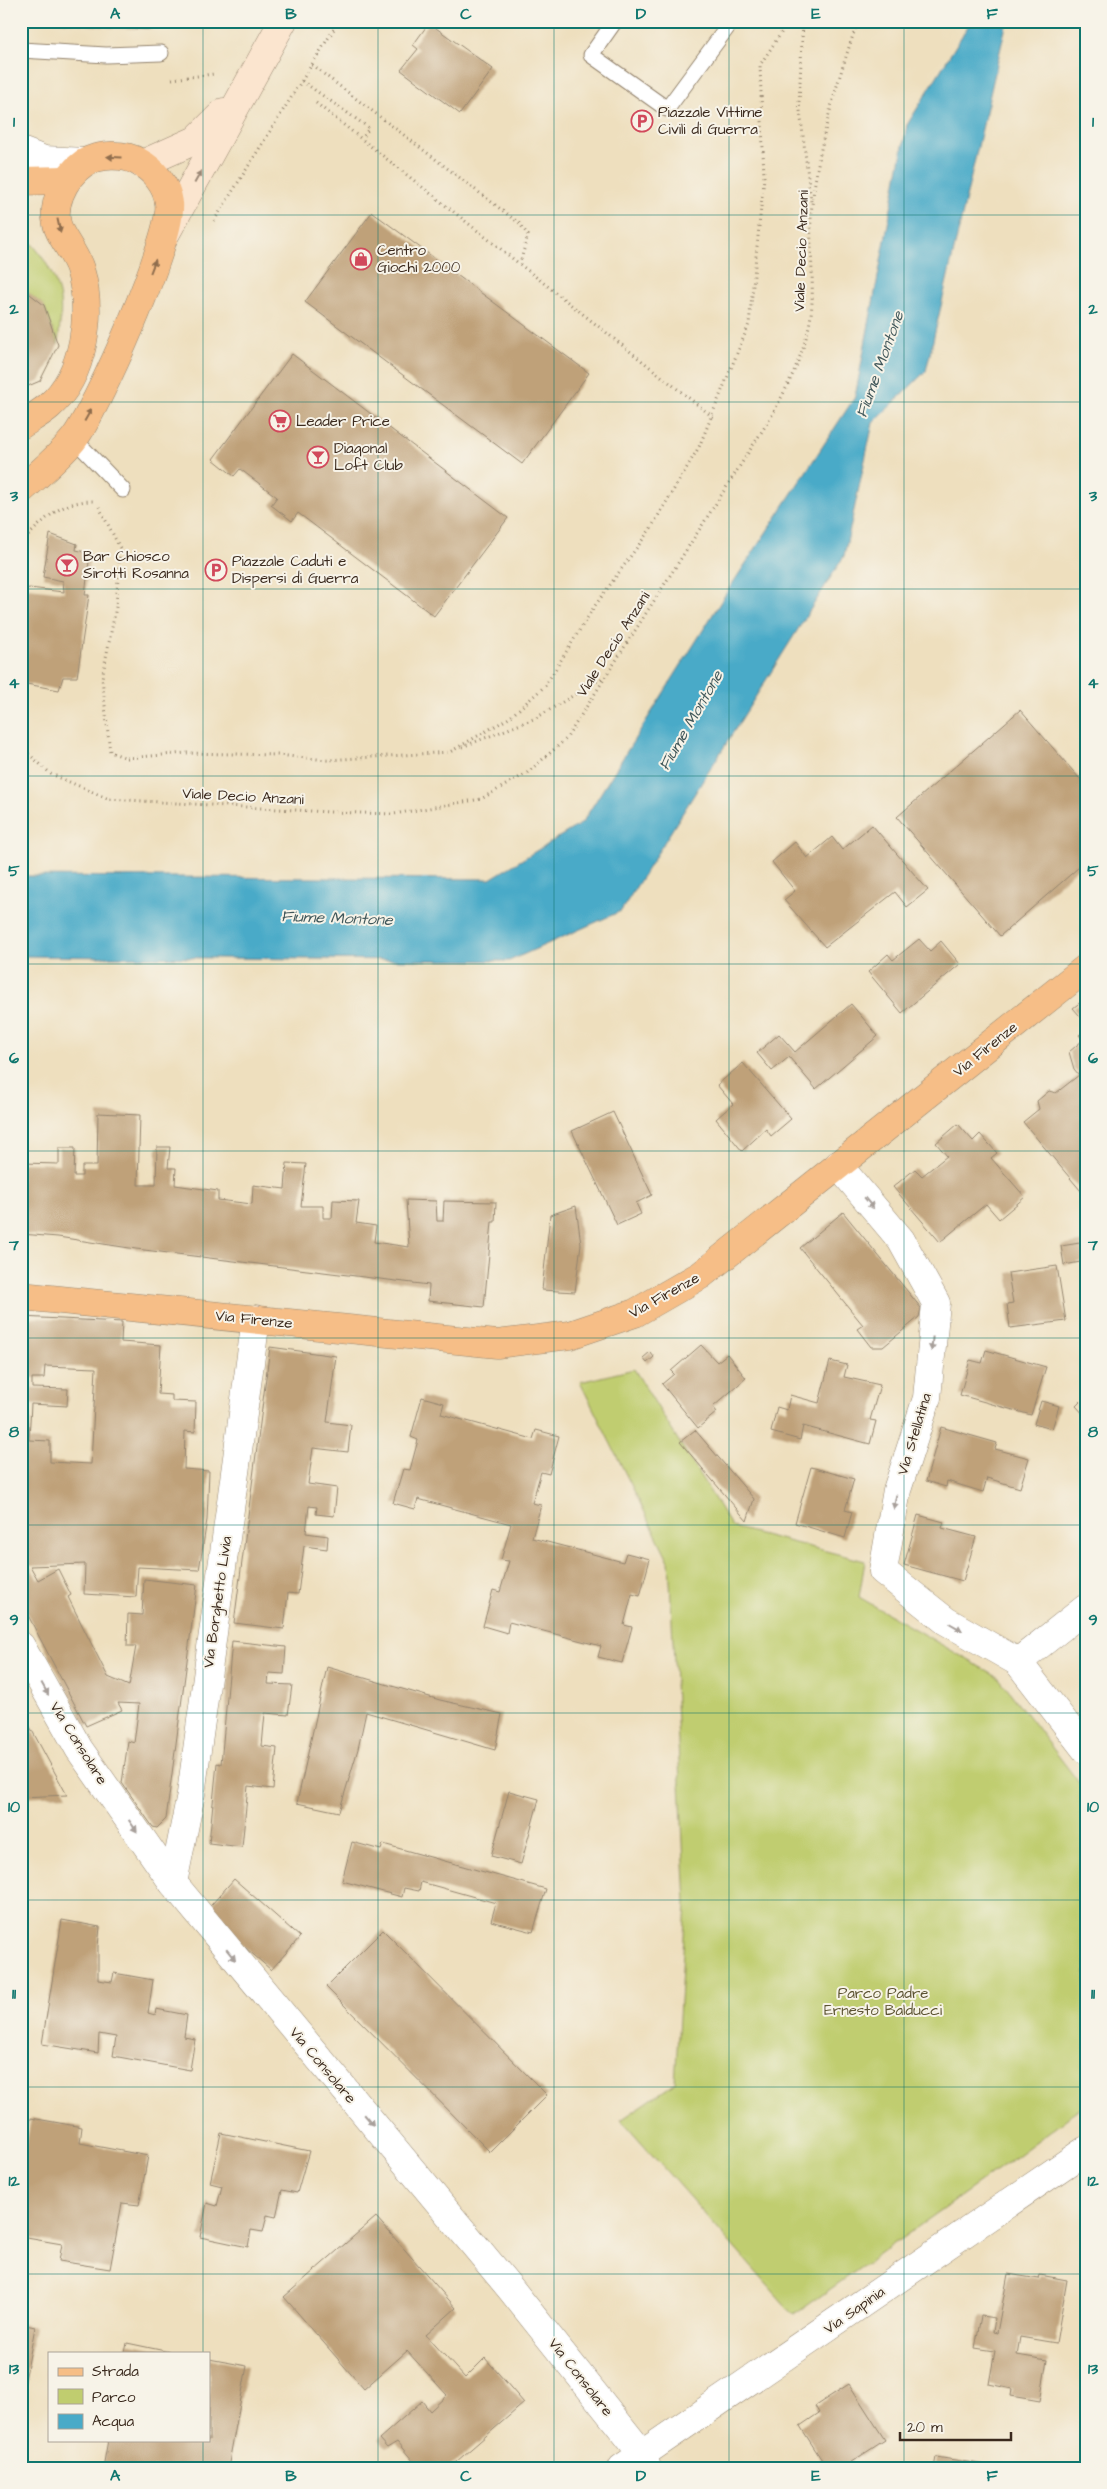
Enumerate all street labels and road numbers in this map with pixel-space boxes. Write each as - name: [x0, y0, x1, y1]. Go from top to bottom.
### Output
- street label: Viale Decio Anzani: [789, 189, 814, 312]
- street label: Viale Decio Anzani: [571, 587, 656, 701]
- street label: Viale Decio Anzani: [182, 783, 305, 810]
- street label: Via Firenze: [949, 1017, 1022, 1082]
- street label: Via Firenze: [625, 1267, 703, 1323]
- street label: Via Firenze: [214, 1305, 294, 1334]
- street label: Via Stellatina: [892, 1390, 937, 1478]
- street label: Via Borghetto Livia: [198, 1534, 238, 1669]
- street label: Via Consolare: [45, 1698, 112, 1789]
- street label: Via Consolare: [284, 2022, 361, 2108]
- street label: Via Sapinia: [819, 2281, 890, 2339]
- street label: Via Consolare: [543, 2334, 618, 2421]

